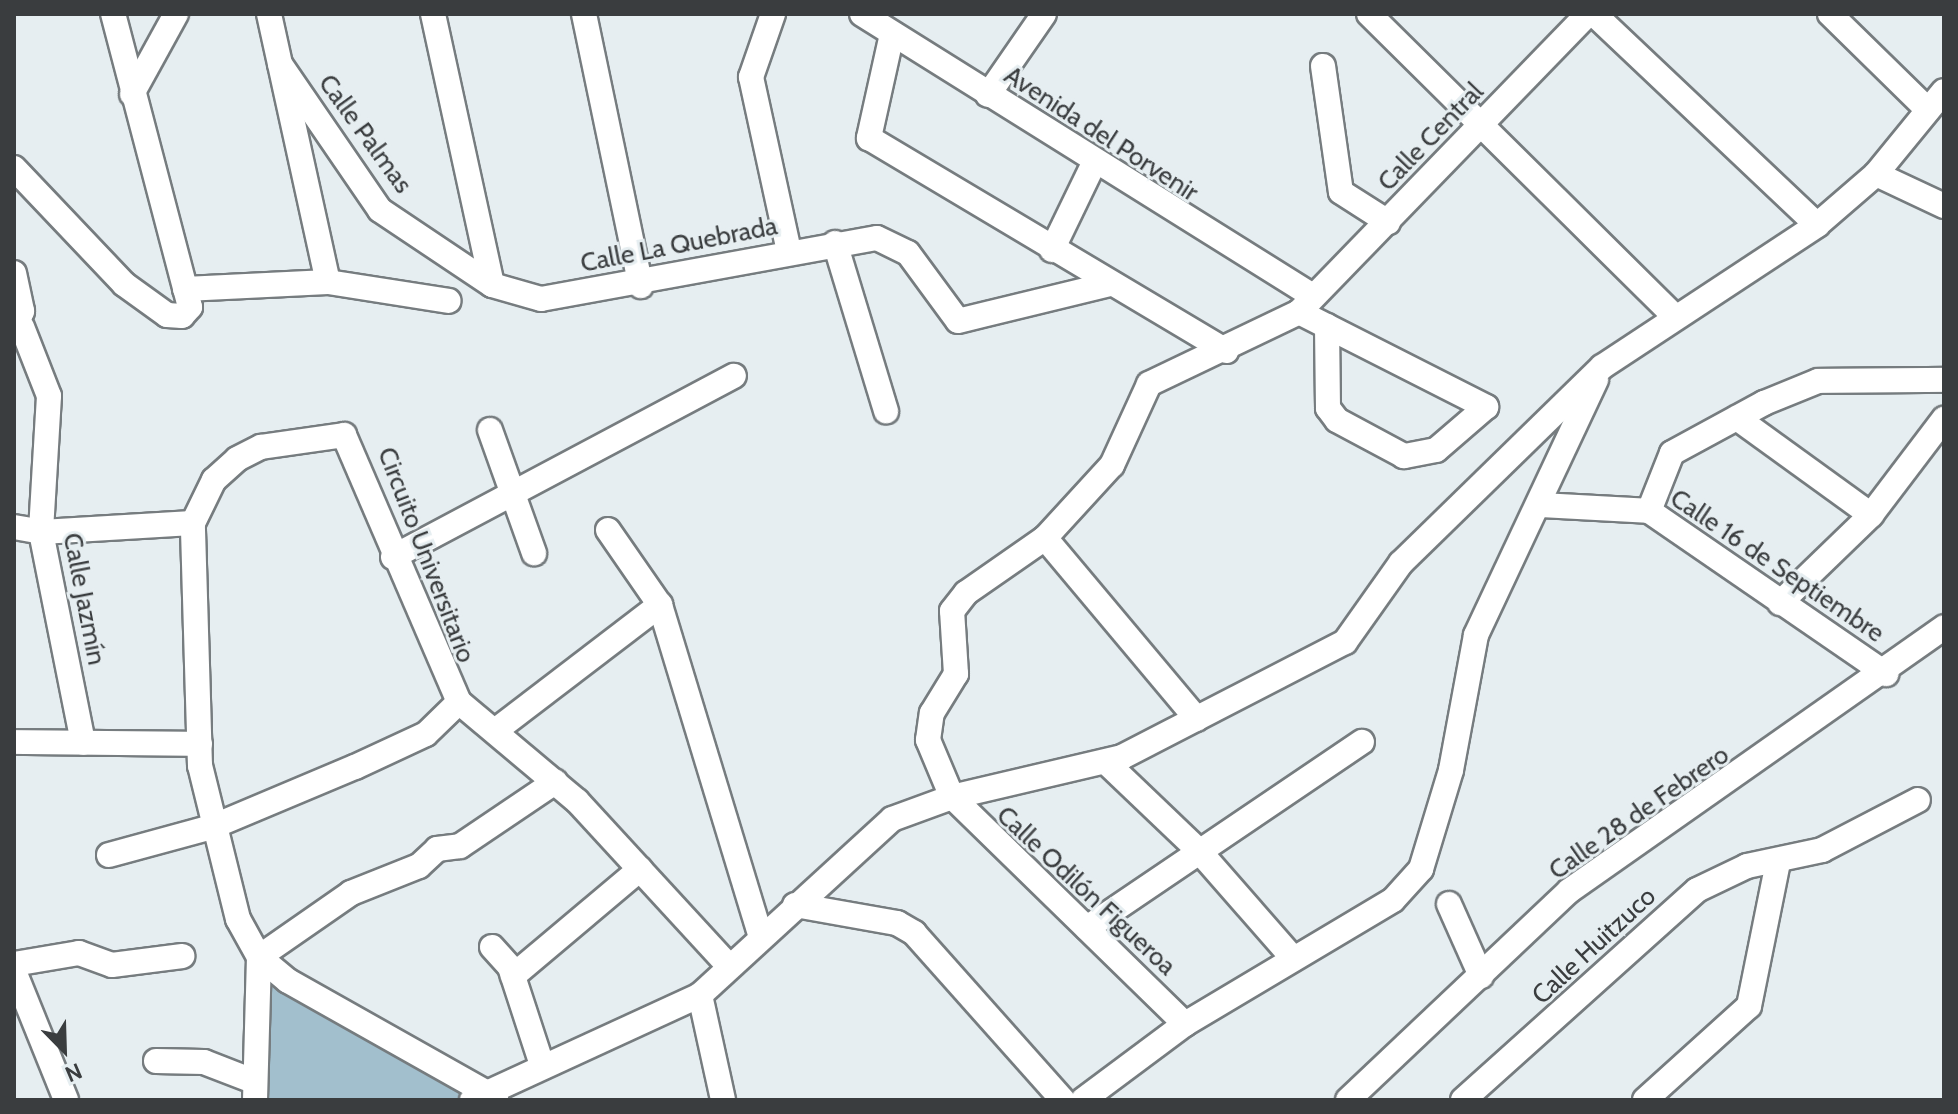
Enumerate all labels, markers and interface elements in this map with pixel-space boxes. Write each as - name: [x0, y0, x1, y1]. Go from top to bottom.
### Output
- street label: Avenida del Porvenir: [998, 60, 1204, 208]
- street label: Calle Palmas: [312, 69, 418, 199]
- street label: Calle Central: [1372, 76, 1490, 198]
- street label: Calle La Quebrada: [578, 211, 780, 279]
- street label: Circuito Universitario: [371, 443, 481, 667]
- street label: Calle 16 de Septiembre: [1664, 483, 1890, 649]
- street label: Calle Jazmín: [56, 530, 112, 668]
- street label: Calle 28 de Febrero: [1543, 739, 1735, 887]
- street label: Calle Odilón Figueroa: [990, 800, 1182, 982]
- street label: Calle Huitzuco: [1526, 881, 1662, 1011]
- north arrow: [24, 1010, 104, 1090]
- text: N: [61, 1057, 86, 1088]

